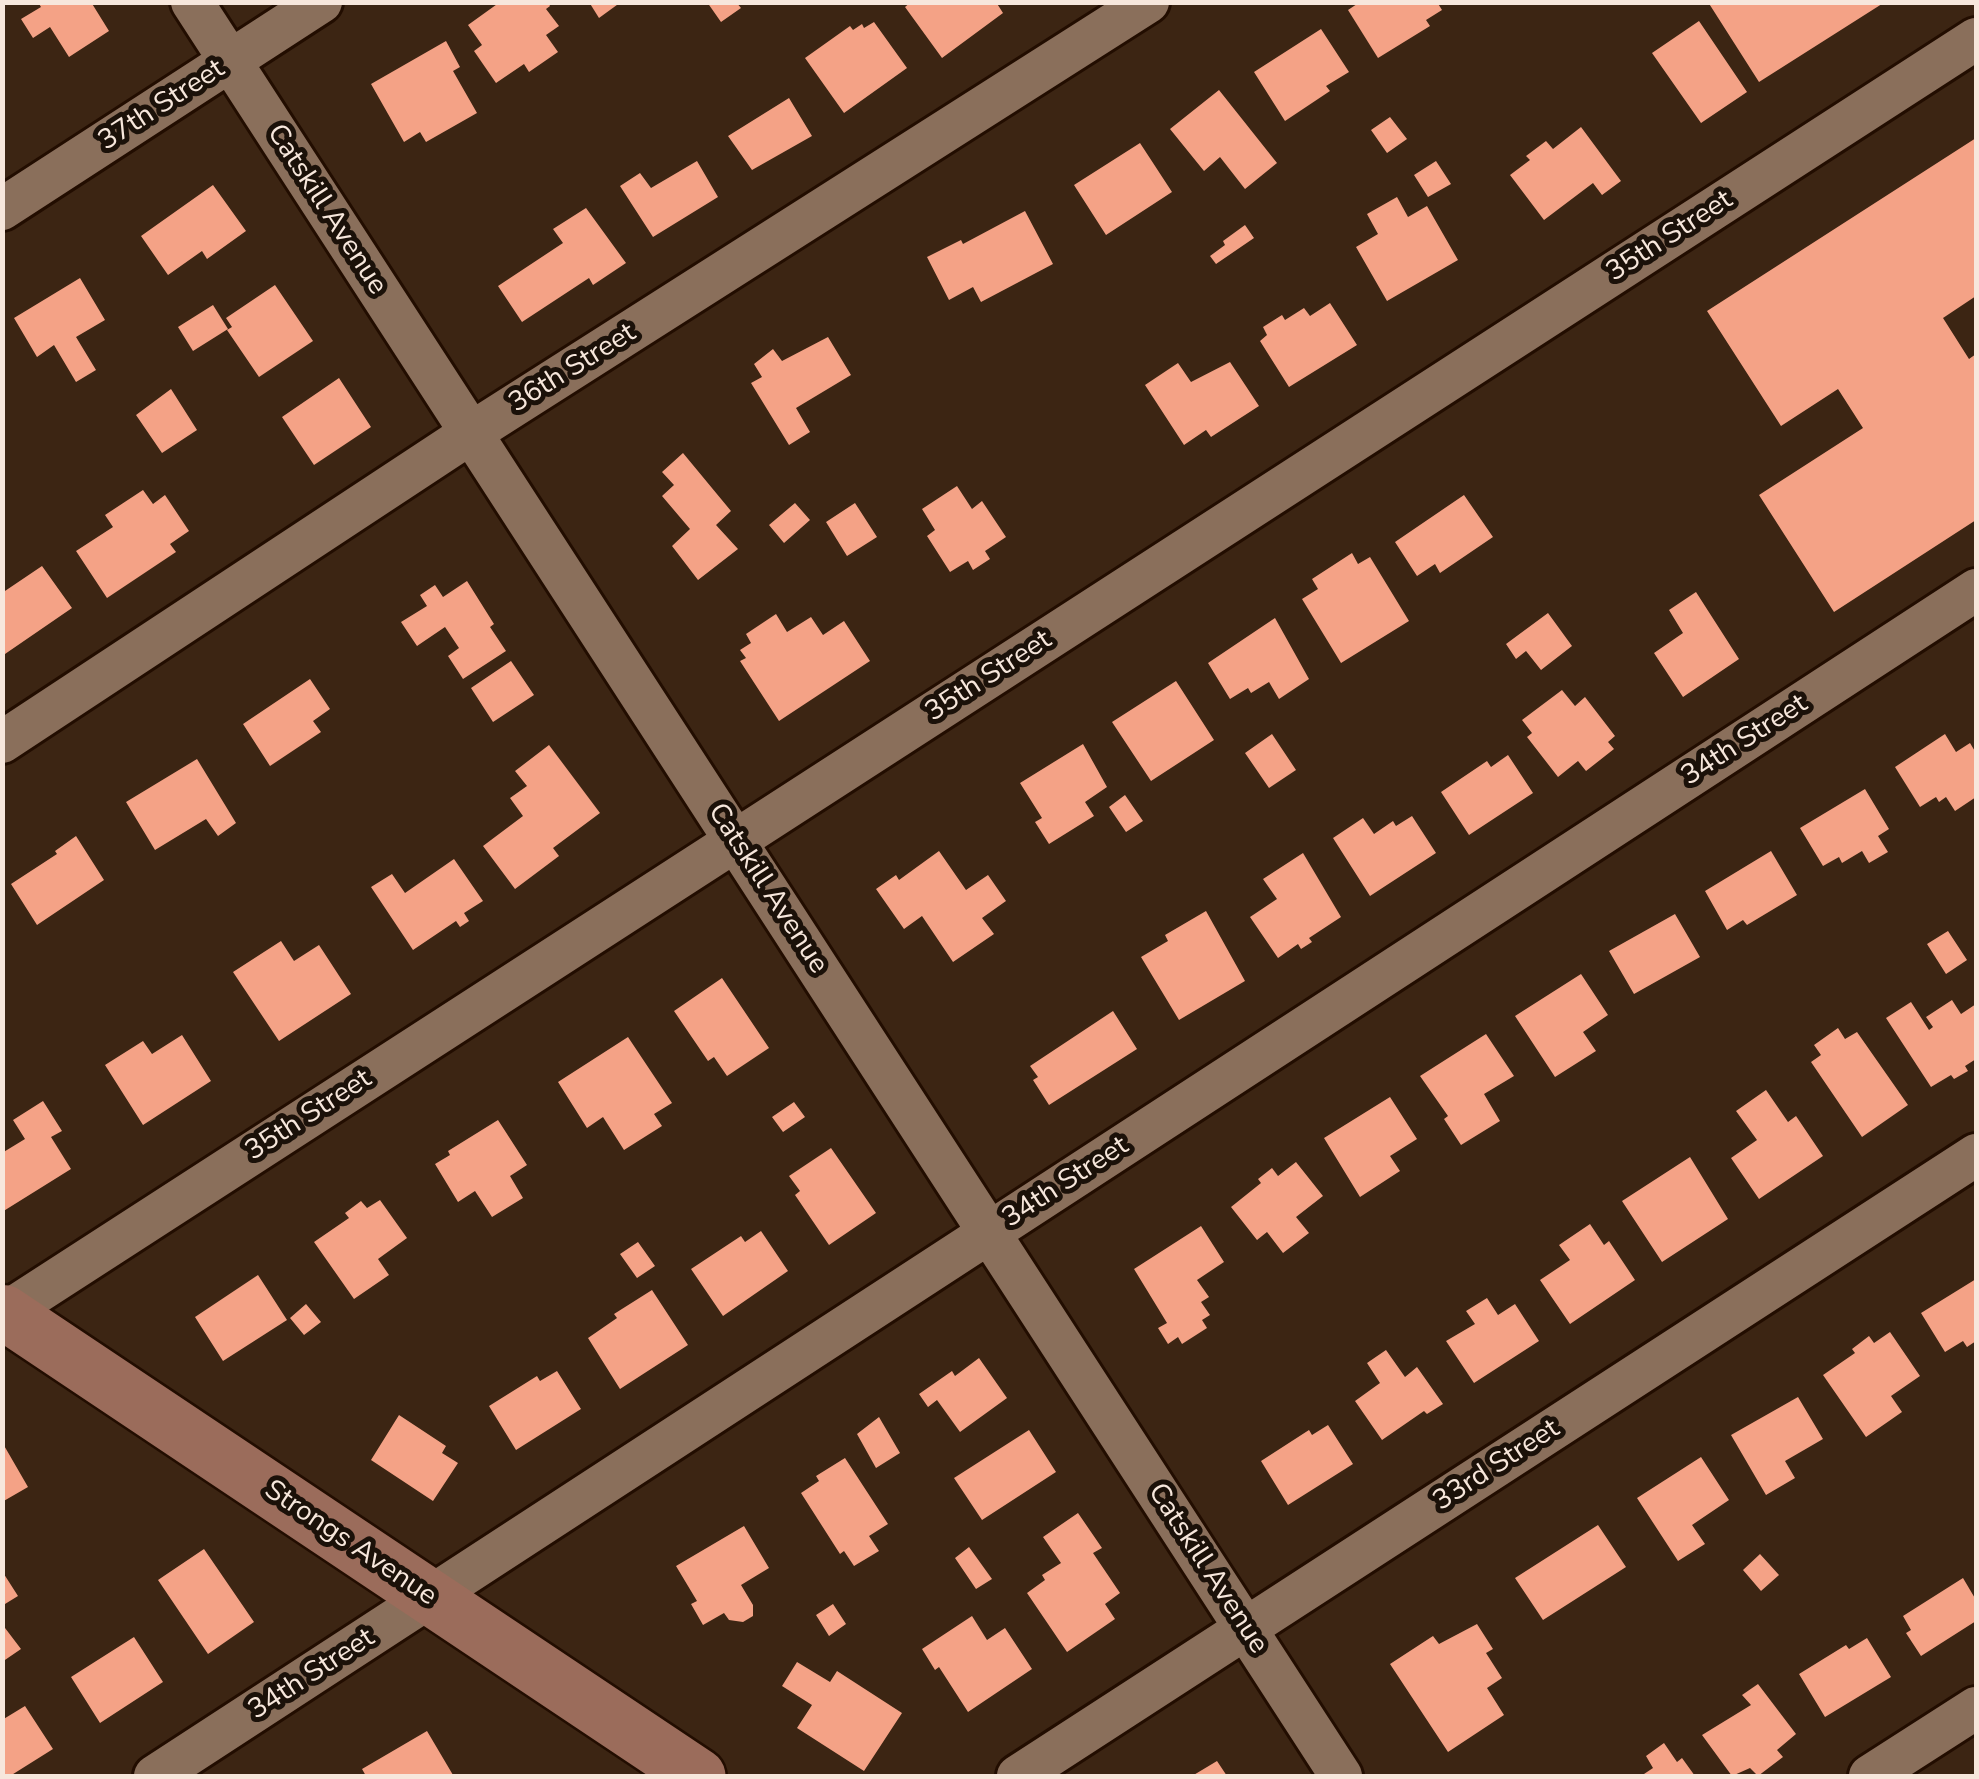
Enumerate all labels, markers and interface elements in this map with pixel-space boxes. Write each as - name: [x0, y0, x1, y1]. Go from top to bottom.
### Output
- street label: 37th Street: [93, 53, 231, 159]
- street label: Catskill Avenue: [259, 119, 393, 301]
- street label: 35th Street: [1601, 184, 1739, 290]
- street label: 36th Street: [504, 317, 642, 421]
- street label: 35th Street: [920, 624, 1058, 730]
- street label: 34th Street: [1676, 688, 1814, 794]
- street label: Catskill Avenue: [700, 798, 834, 980]
- street label: 35th Street: [240, 1063, 378, 1169]
- street label: 34th Street: [997, 1130, 1135, 1236]
- street label: 33rd Street: [1428, 1413, 1566, 1519]
- street label: Strongs Avenue: [257, 1474, 443, 1614]
- street label: Catskill Avenue: [1140, 1478, 1274, 1660]
- street label: 34th Street: [243, 1622, 381, 1728]

